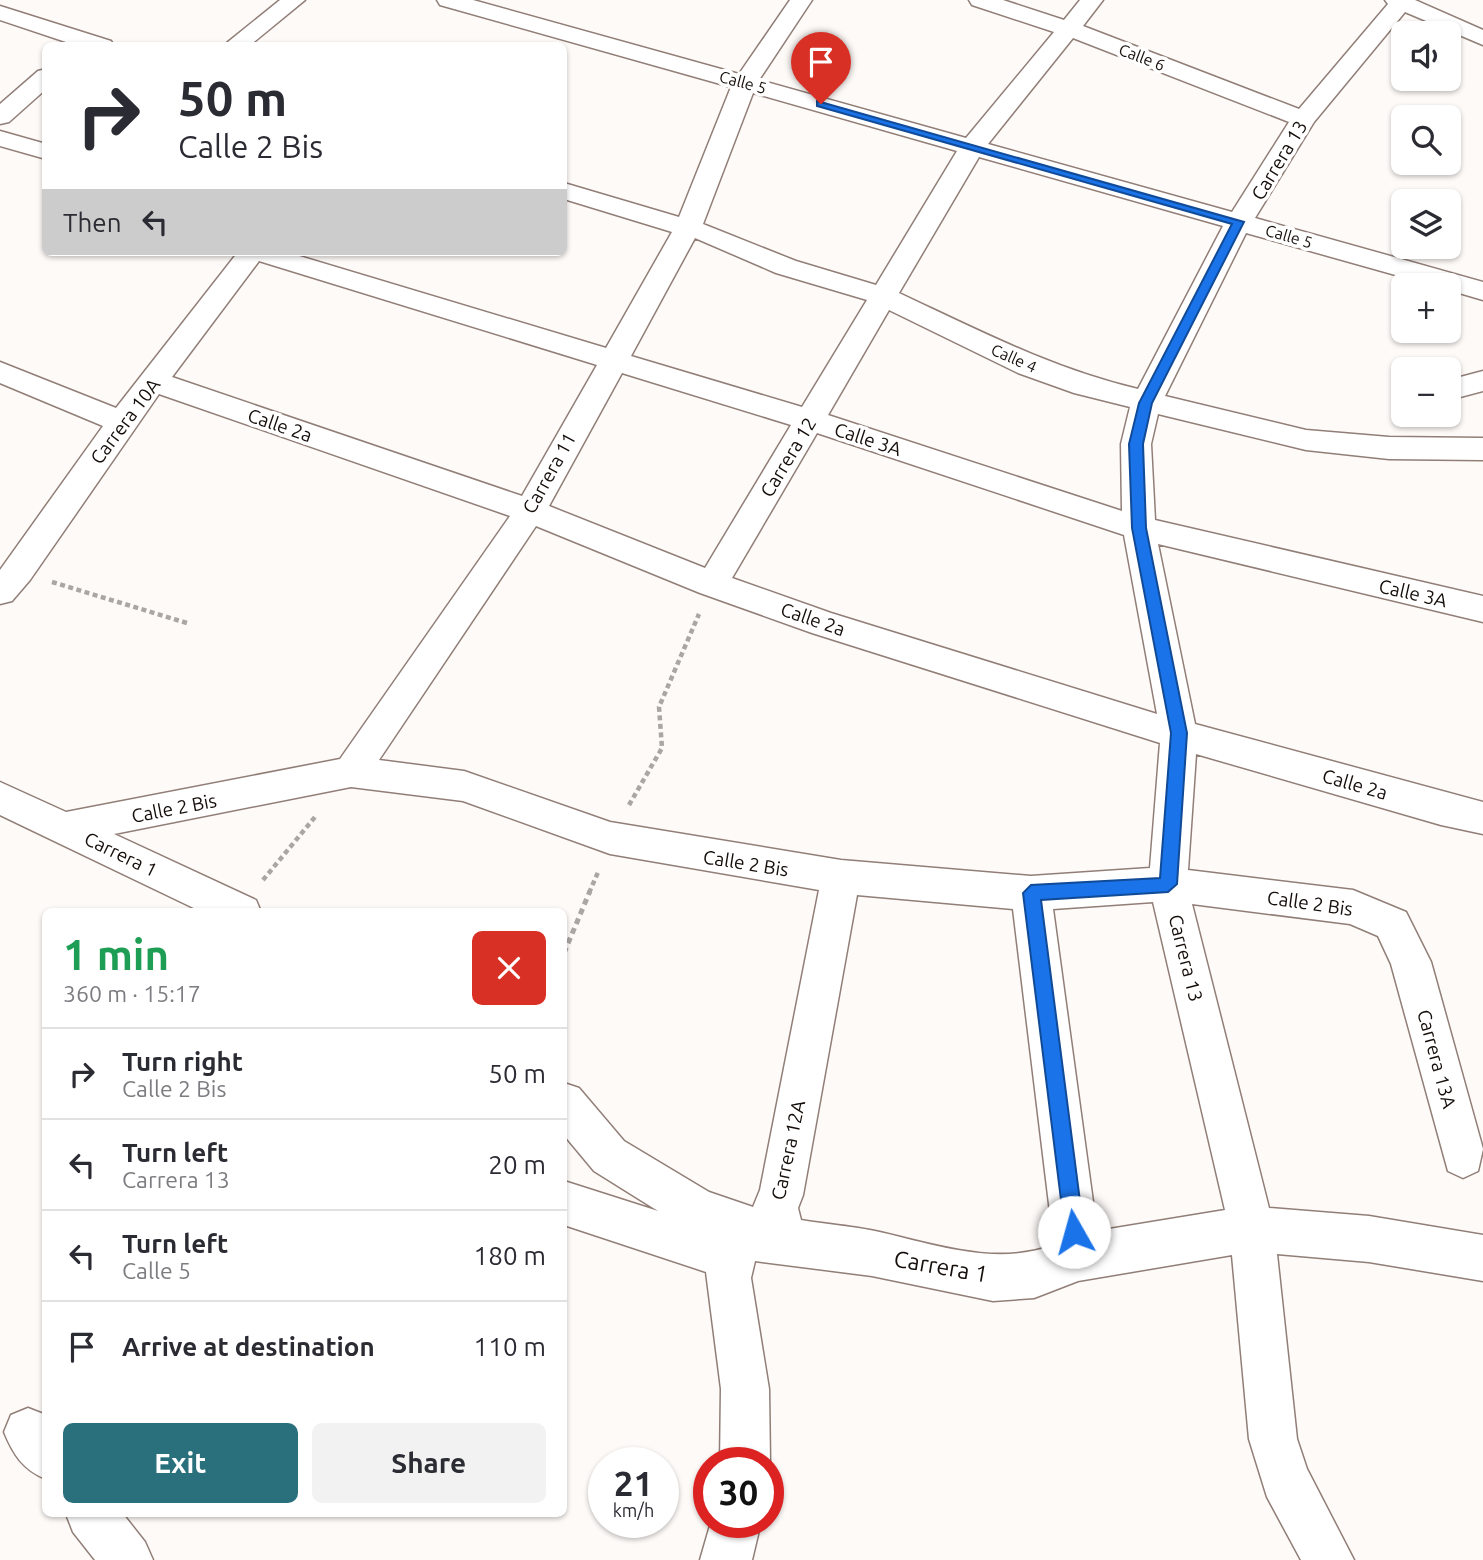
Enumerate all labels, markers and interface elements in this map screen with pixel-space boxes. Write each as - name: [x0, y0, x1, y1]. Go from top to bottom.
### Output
- map controls: [1391, 21, 1461, 427]
- button: sound: [1391, 21, 1461, 91]
- pin: [791, 32, 851, 104]
- street label: Calle 6: [1116, 40, 1168, 74]
- icon: arrive: [802, 43, 840, 81]
- street label: Calle 5: [718, 67, 768, 97]
- icon: right: [63, 70, 154, 161]
- text: 50 m: [178, 70, 287, 125]
- button: search: [1391, 105, 1461, 175]
- street label: Carrera 13: [1247, 116, 1311, 204]
- text: Calle 2 Bis: [178, 128, 323, 164]
- button: layers: [1391, 189, 1461, 259]
- icon: left: [136, 203, 174, 241]
- text: Then: [63, 208, 122, 237]
- street label: Calle 5: [1263, 221, 1315, 251]
- button: +: [1391, 273, 1461, 343]
- street label: Calle 4: [988, 340, 1040, 376]
- button: −: [1391, 357, 1461, 427]
- street label: Carrera 10A: [86, 373, 165, 468]
- street label: Calle 2a: [245, 404, 315, 446]
- street label: Carrera 12: [756, 413, 820, 501]
- street label: Calle 3A: [832, 418, 905, 460]
- street label: Carrera 11: [518, 429, 580, 517]
- street label: Calle 3A: [1377, 574, 1450, 612]
- street label: Calle 2a: [778, 598, 848, 640]
- street label: Calle 2a: [1320, 764, 1390, 804]
- street label: Calle 2 Bis: [130, 789, 218, 827]
- street label: Carrera 1: [81, 827, 161, 881]
- street label: Calle 2 Bis: [702, 845, 790, 881]
- street label: Calle 2 Bis: [1266, 886, 1354, 920]
- street label: Carrera 13: [1165, 912, 1207, 1004]
- text: 1 min: [63, 931, 169, 978]
- button: close: [472, 931, 546, 1005]
- text: 360 m · 15:17: [63, 981, 201, 1006]
- street label: Carrera 13A: [1413, 1007, 1461, 1111]
- text: Turn right: [122, 1047, 243, 1076]
- icon: right: [63, 1055, 101, 1093]
- text: 50 m: [488, 1059, 546, 1088]
- text: Calle 2 Bis: [122, 1076, 226, 1101]
- street label: Carrera 12A: [767, 1097, 809, 1202]
- text: Turn left: [122, 1138, 228, 1167]
- icon: left: [63, 1146, 101, 1184]
- text: 20 m: [488, 1150, 546, 1179]
- text: Carrera 13: [122, 1167, 230, 1192]
- position arrow: [1037, 1195, 1111, 1269]
- text: Turn left: [122, 1229, 228, 1258]
- icon: left: [63, 1237, 101, 1275]
- text: 180 m: [474, 1241, 546, 1270]
- street label: Carrera 1: [892, 1245, 990, 1287]
- text: Calle 5: [122, 1258, 191, 1283]
- icon: arrive: [63, 1328, 101, 1366]
- text: Arrive at destination: [122, 1332, 375, 1361]
- text: 110 m: [474, 1332, 546, 1361]
- button: Exit: [63, 1423, 298, 1503]
- button: Share: [312, 1423, 546, 1503]
- speed limit sign: 30: [693, 1447, 784, 1538]
- text: 21: [614, 1463, 653, 1503]
- text: km/h: [613, 1500, 654, 1520]

